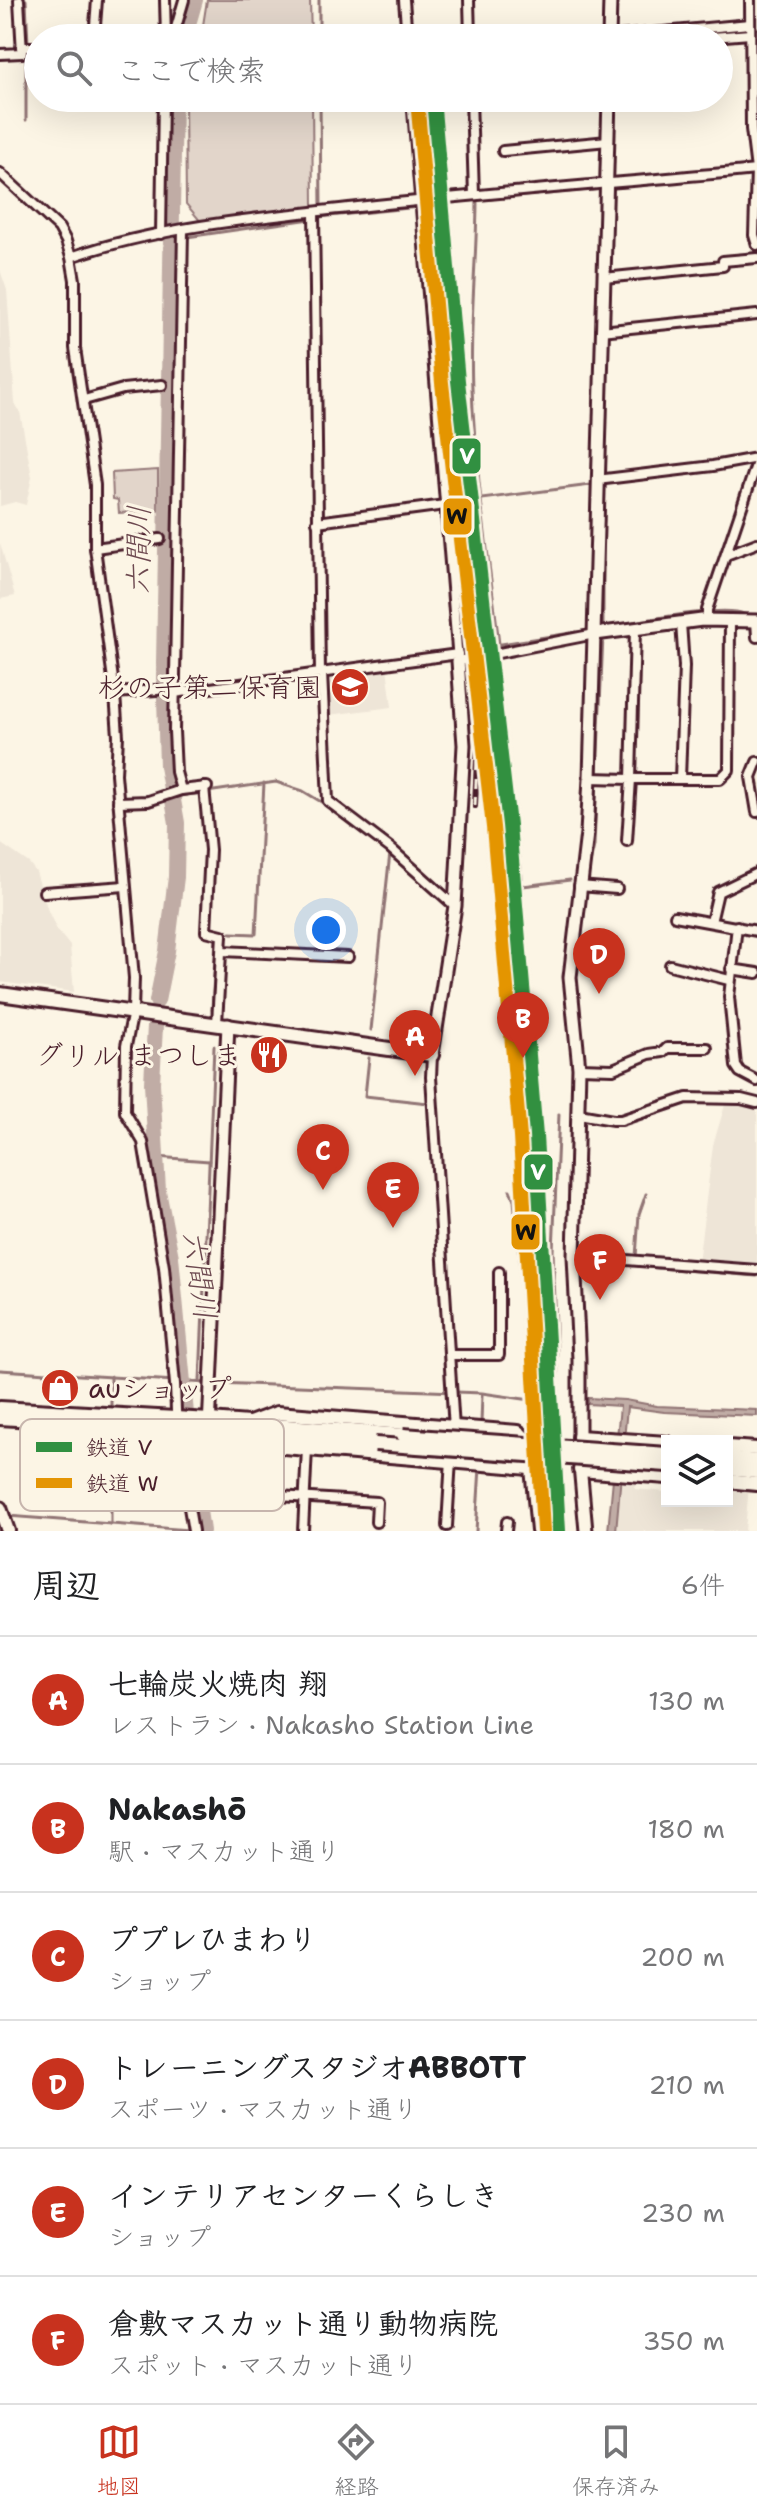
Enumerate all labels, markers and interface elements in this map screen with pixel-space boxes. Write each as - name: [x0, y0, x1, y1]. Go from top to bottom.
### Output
- search box: [24, 24, 733, 112]
- icon: search: [52, 46, 96, 90]
- text: ここで検索: [116, 50, 266, 91]
- line badge: V: [451, 437, 482, 475]
- text: V: [459, 442, 475, 471]
- line badge: W: [442, 497, 473, 536]
- text: W: [446, 502, 468, 531]
- water label: 六間川: [117, 505, 159, 595]
- school or university icon: 杉の子第二保育園: [329, 666, 371, 708]
- place label: 杉の子第二保育園: [98, 668, 322, 706]
- your location: [306, 910, 346, 950]
- pin: D: [573, 928, 625, 994]
- pin: B: [497, 992, 549, 1058]
- pin: A: [389, 1010, 441, 1076]
- restaurant icon: グリル まつしま: [248, 1034, 290, 1076]
- place label: グリル まつしま: [35, 1036, 241, 1074]
- pin: C: [297, 1124, 349, 1190]
- line badge: V: [523, 1153, 554, 1191]
- text: V: [530, 1158, 546, 1187]
- pin: E: [367, 1162, 419, 1228]
- line badge: W: [510, 1213, 541, 1251]
- text: W: [515, 1218, 537, 1247]
- water label: 六間川: [173, 1228, 227, 1322]
- pin: F: [574, 1234, 626, 1300]
- shop icon: auショップ: [39, 1367, 81, 1409]
- place label: auショップ: [88, 1369, 232, 1407]
- legend: [20, 1419, 284, 1511]
- text: 鉄道 V: [86, 1433, 153, 1462]
- map controls: [661, 1435, 733, 1507]
- button: layers: [661, 1435, 733, 1507]
- text: 鉄道 W: [86, 1469, 159, 1498]
- text: 周辺: [32, 1562, 100, 1608]
- text: 6件: [681, 1567, 725, 1602]
- text: 七輪炭火焼肉 翔: [108, 1663, 328, 1704]
- text: A: [48, 1683, 68, 1718]
- text: 130 m: [648, 1683, 725, 1718]
- text: レストラン · Nakasho Station Line: [108, 1707, 534, 1742]
- text: Nakashō: [108, 1789, 247, 1830]
- text: B: [50, 1811, 66, 1846]
- text: 180 m: [647, 1811, 725, 1846]
- text: 駅 · マスカット通り: [108, 1833, 341, 1868]
- text: ププレひまわり: [108, 1919, 318, 1960]
- text: C: [50, 1939, 66, 1974]
- text: 200 m: [640, 1939, 725, 1974]
- text: ショップ: [108, 1963, 211, 1998]
- text: トレーニングスタジオABBOTT: [108, 2047, 526, 2088]
- text: D: [49, 2067, 67, 2102]
- text: 210 m: [648, 2067, 725, 2102]
- text: スポーツ · マスカット通り: [108, 2091, 419, 2126]
- text: インテリアセンターくらしき: [108, 2175, 500, 2216]
- text: E: [49, 2195, 67, 2230]
- text: 230 m: [641, 2195, 725, 2230]
- text: ショップ: [108, 2219, 211, 2254]
- text: 倉敷マスカット通り動物病院: [108, 2303, 498, 2344]
- text: F: [50, 2323, 66, 2358]
- text: 350 m: [642, 2323, 725, 2358]
- text: スポット · マスカット通り: [108, 2347, 419, 2382]
- tab: 地図: [97, 2420, 141, 2501]
- tab: 経路: [334, 2420, 378, 2501]
- tab: 保存済み: [572, 2420, 660, 2501]

